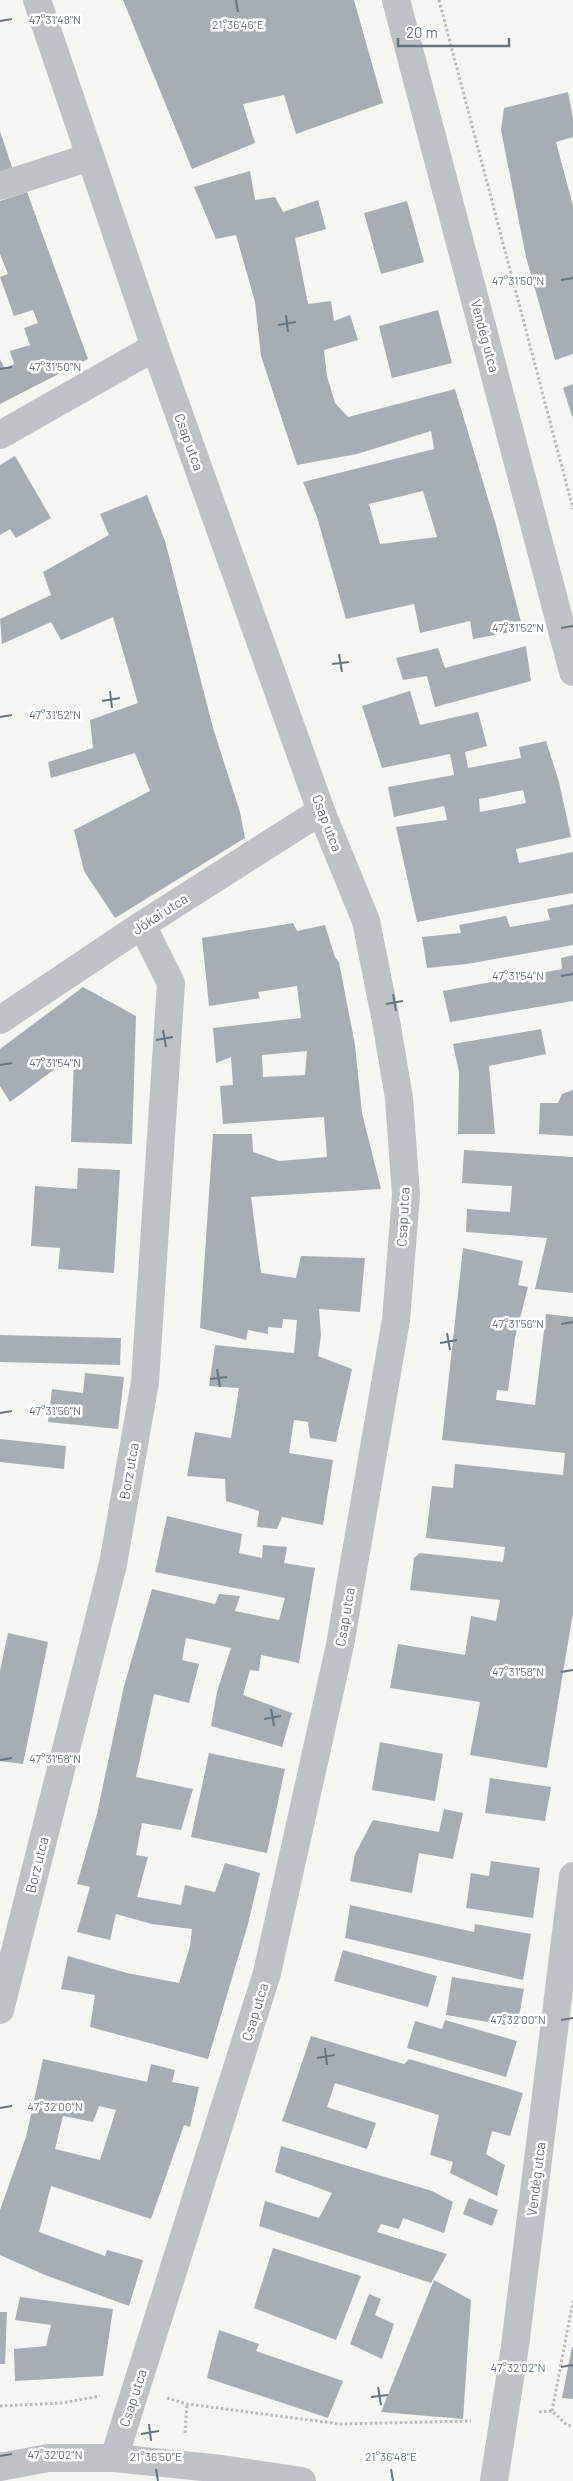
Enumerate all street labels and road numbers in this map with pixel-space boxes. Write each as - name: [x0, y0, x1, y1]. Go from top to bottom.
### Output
- street label: Vendég utca: [468, 298, 503, 374]
- street label: Csap utca: [171, 411, 208, 473]
- street label: Csap utca: [309, 792, 346, 854]
- street label: Jókai utca: [129, 889, 191, 938]
- street label: Csap utca: [392, 1187, 413, 1247]
- street label: Borz utca: [115, 1441, 142, 1501]
- street label: Csap utca: [331, 1586, 358, 1648]
- street label: Borz utca: [21, 1835, 52, 1895]
- street label: Csap utca: [238, 1981, 271, 2043]
- street label: Vendég utca: [523, 2141, 548, 2217]
- street label: Csap utca: [115, 2367, 150, 2429]

